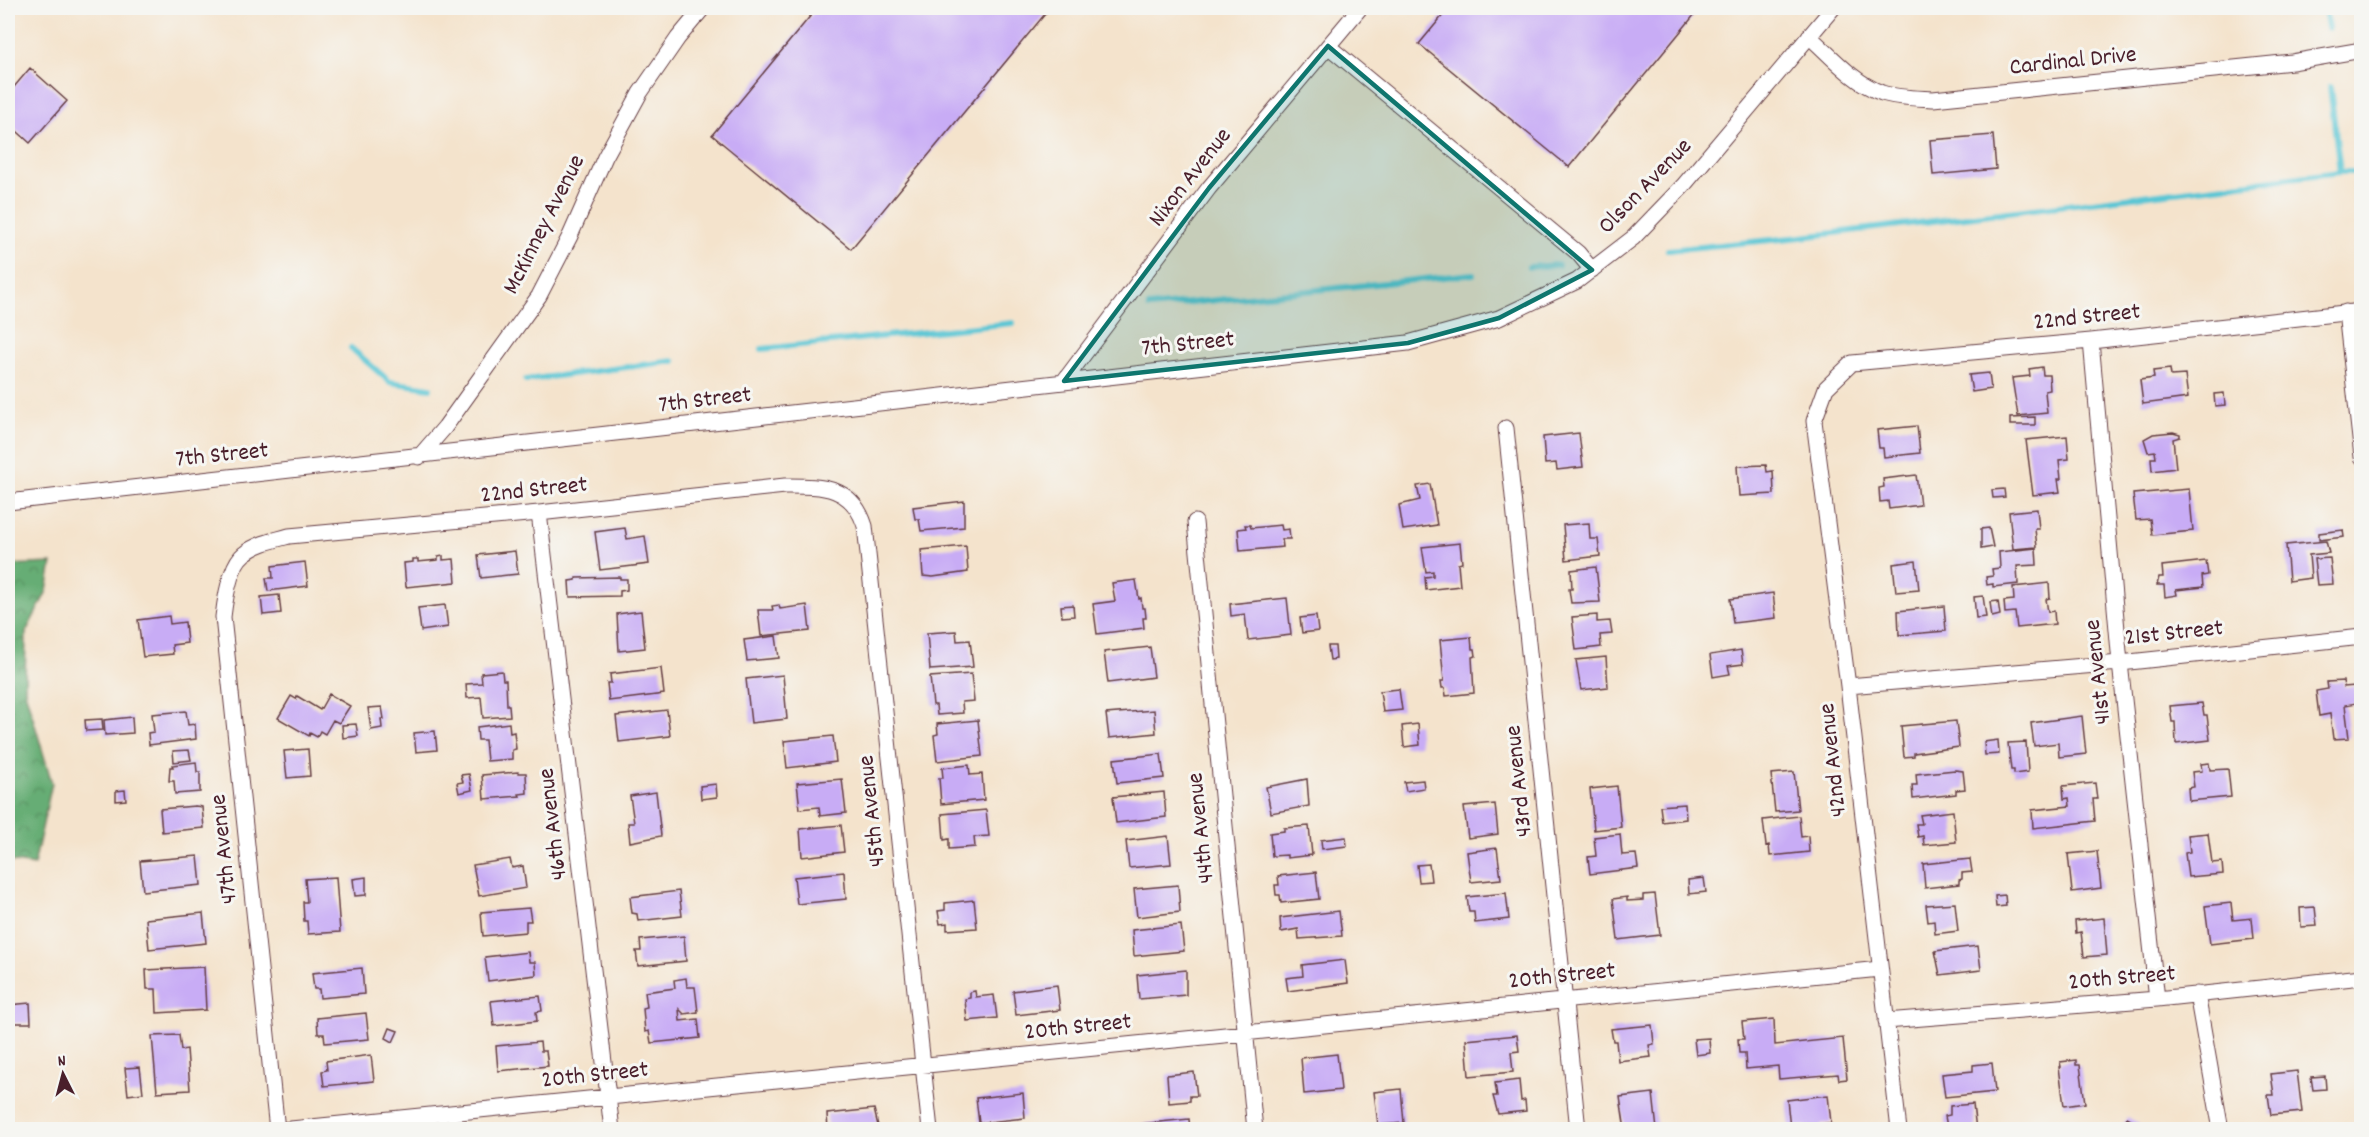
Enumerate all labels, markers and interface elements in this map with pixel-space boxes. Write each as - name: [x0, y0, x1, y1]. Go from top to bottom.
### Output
- street label: Cardinal Drive: [2008, 38, 2138, 86]
- street label: Nixon Avenue: [1141, 121, 1241, 235]
- street label: Olson Avenue: [1591, 131, 1701, 243]
- street label: McKinney Avenue: [495, 149, 595, 301]
- street label: 22nd Street: [2032, 295, 2142, 341]
- street label: 7th Street: [1140, 323, 1236, 367]
- street label: 7th Street: [657, 378, 753, 424]
- street label: 7th Street: [174, 434, 270, 478]
- street label: 22nd Street: [479, 468, 589, 514]
- street label: 21st Street: [2123, 612, 2225, 656]
- street label: 41st Avenue: [2077, 618, 2121, 726]
- street label: 42nd Avenue: [1811, 702, 1857, 818]
- street label: 43rd Avenue: [1497, 724, 1543, 838]
- street label: 45th Avenue: [850, 753, 896, 869]
- street label: 46th Avenue: [530, 766, 578, 882]
- street label: 44th Avenue: [1179, 771, 1225, 885]
- street label: 47th Avenue: [202, 792, 248, 906]
- street label: 20th Street: [1507, 954, 1617, 1000]
- street label: 20th Street: [2067, 957, 2177, 1001]
- street label: 20th Street: [1023, 1005, 1133, 1051]
- north arrow: [33, 1044, 93, 1104]
- text: N: [57, 1050, 67, 1073]
- street label: 20th Street: [540, 1053, 650, 1099]

